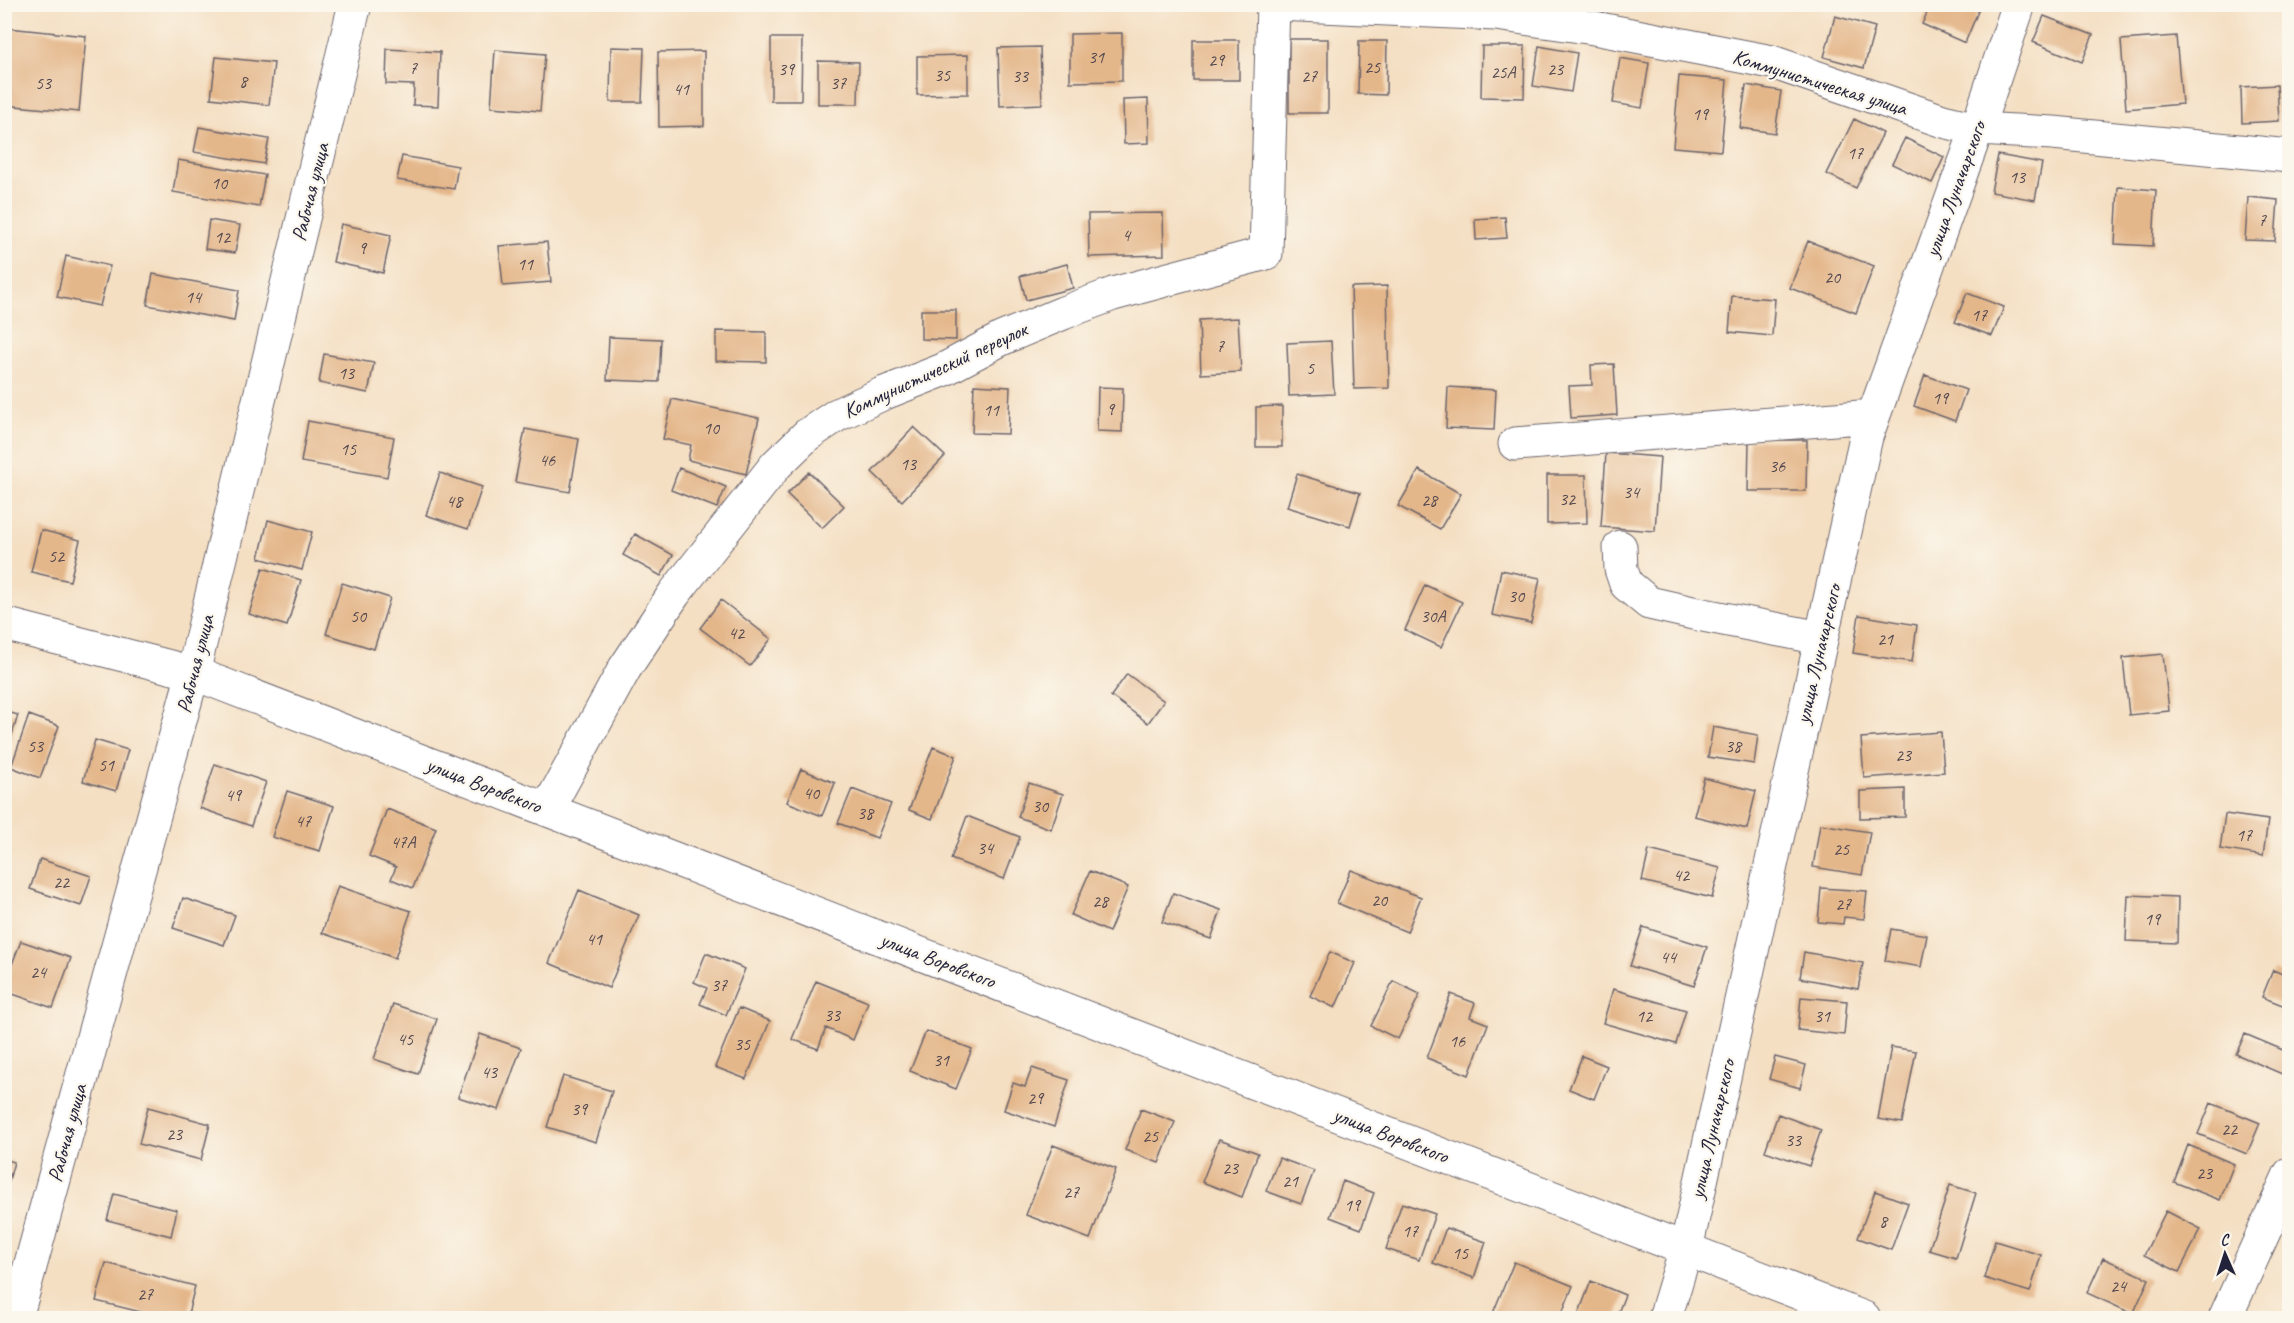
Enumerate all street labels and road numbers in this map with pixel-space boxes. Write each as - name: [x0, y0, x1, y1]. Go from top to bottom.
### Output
- street label: Коммунистическая улица: [1730, 43, 1912, 121]
- street label: улица Луначарского: [1918, 115, 1992, 262]
- street label: Рабочая улица: [285, 138, 335, 244]
- street label: Коммунистический переулок: [839, 315, 1033, 424]
- street label: улица Луначарского: [1789, 579, 1847, 728]
- street label: Рабочая улица: [170, 610, 220, 716]
- street label: улица Воровского: [421, 750, 547, 819]
- street label: улица Воровского: [875, 925, 1001, 994]
- street label: улица Луначарского: [1683, 1054, 1741, 1203]
- street label: Рабочая улица: [41, 1079, 93, 1185]
- street label: улица Воровского: [1328, 1100, 1454, 1169]

